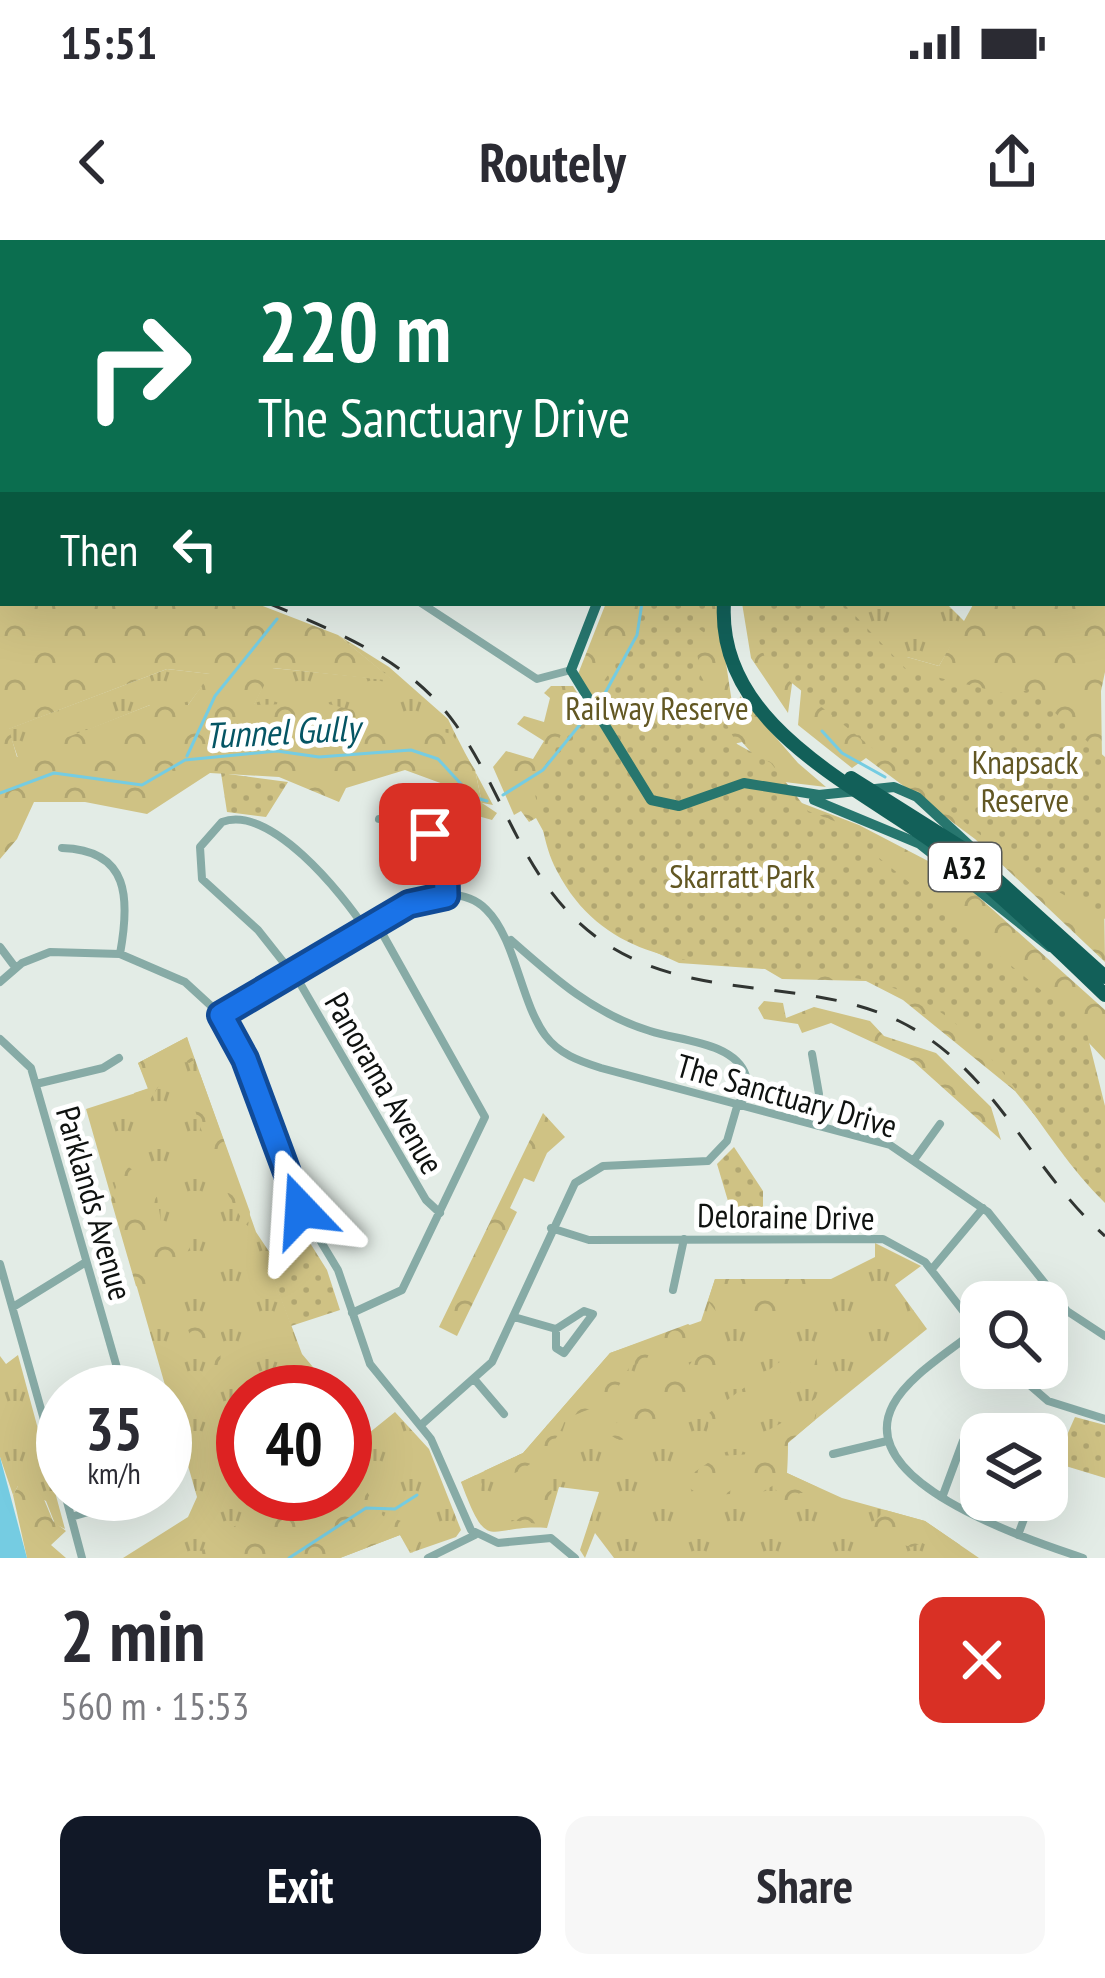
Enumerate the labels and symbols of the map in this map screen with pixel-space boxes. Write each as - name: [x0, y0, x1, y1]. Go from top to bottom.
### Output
- park label: Railway Reserve: [565, 686, 749, 729]
- water label: Tunnel Gully: [203, 703, 365, 759]
- park label: Knapsack Reserve: [972, 740, 1078, 821]
- pin: [379, 783, 481, 885]
- road number: A32: [929, 843, 1001, 891]
- park label: Skarratt Park: [669, 854, 815, 897]
- street label: Panorama Avenue: [316, 985, 454, 1181]
- street label: The Sanctuary Drive: [672, 1043, 902, 1147]
- street label: Parklands Avenue: [47, 1101, 143, 1305]
- position arrow: [238, 1147, 364, 1273]
- street label: Deloraine Drive: [697, 1193, 875, 1239]
- speed limit sign: 40: [216, 1365, 372, 1521]

